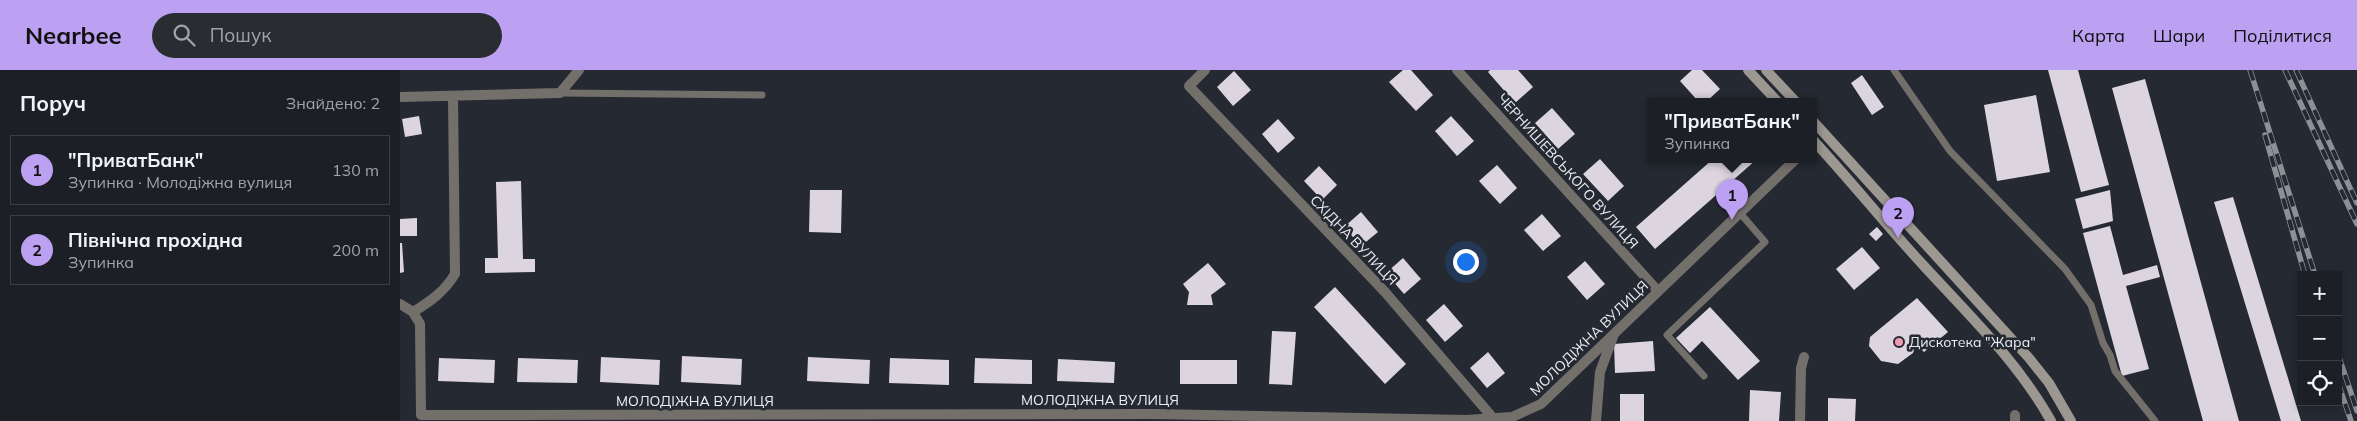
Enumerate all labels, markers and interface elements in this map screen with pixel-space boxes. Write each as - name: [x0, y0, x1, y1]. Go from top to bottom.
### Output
- search box: [152, 13, 502, 58]
- text: Nearbee: [25, 20, 122, 50]
- icon: search: [170, 21, 198, 49]
- text: Пошук: [210, 23, 271, 47]
- text: Карта: [2072, 24, 2125, 47]
- text: Шари: [2153, 24, 2205, 47]
- text: Поділитися: [2233, 24, 2332, 47]
- text: Поруч: [20, 90, 86, 116]
- street label: ЧЕРНИШЕВСЬКОГО ВУЛИЦЯ: [1494, 90, 1642, 252]
- text: Знайдено: 2: [286, 93, 380, 113]
- popup: [1647, 98, 1817, 163]
- text: "ПриватБанк": [1664, 109, 1800, 133]
- text: Зупинка: [1664, 133, 1730, 153]
- text: "ПриватБанк": [68, 148, 203, 172]
- text: 1: [32, 160, 42, 180]
- text: 130 m: [332, 160, 379, 180]
- text: Зупинка · Молодіжна вулиця: [68, 172, 292, 192]
- pin: 1: [1716, 179, 1748, 220]
- street label: СХІДНА ВУЛИЦЯ: [1306, 191, 1402, 289]
- pin: 2: [1882, 197, 1914, 238]
- text: Північна прохідна: [68, 228, 243, 252]
- text: 2: [32, 240, 42, 260]
- text: 200 m: [332, 240, 379, 260]
- your location: [1453, 249, 1479, 275]
- text: Зупинка: [68, 252, 134, 272]
- map controls: [2297, 271, 2342, 406]
- button: +: [2297, 271, 2342, 316]
- street label: МОЛОДІЖНА ВУЛИЦЯ: [1526, 277, 1652, 399]
- button: −: [2297, 316, 2342, 361]
- place label: Дискотека "Жара": [1909, 333, 2036, 351]
- marker: Дискотека "Жара": [1893, 336, 1905, 348]
- button: locate: [2297, 361, 2342, 406]
- street label: МОЛОДІЖНА ВУЛИЦЯ: [1021, 391, 1179, 409]
- street label: МОЛОДІЖНА ВУЛИЦЯ: [616, 392, 774, 410]

